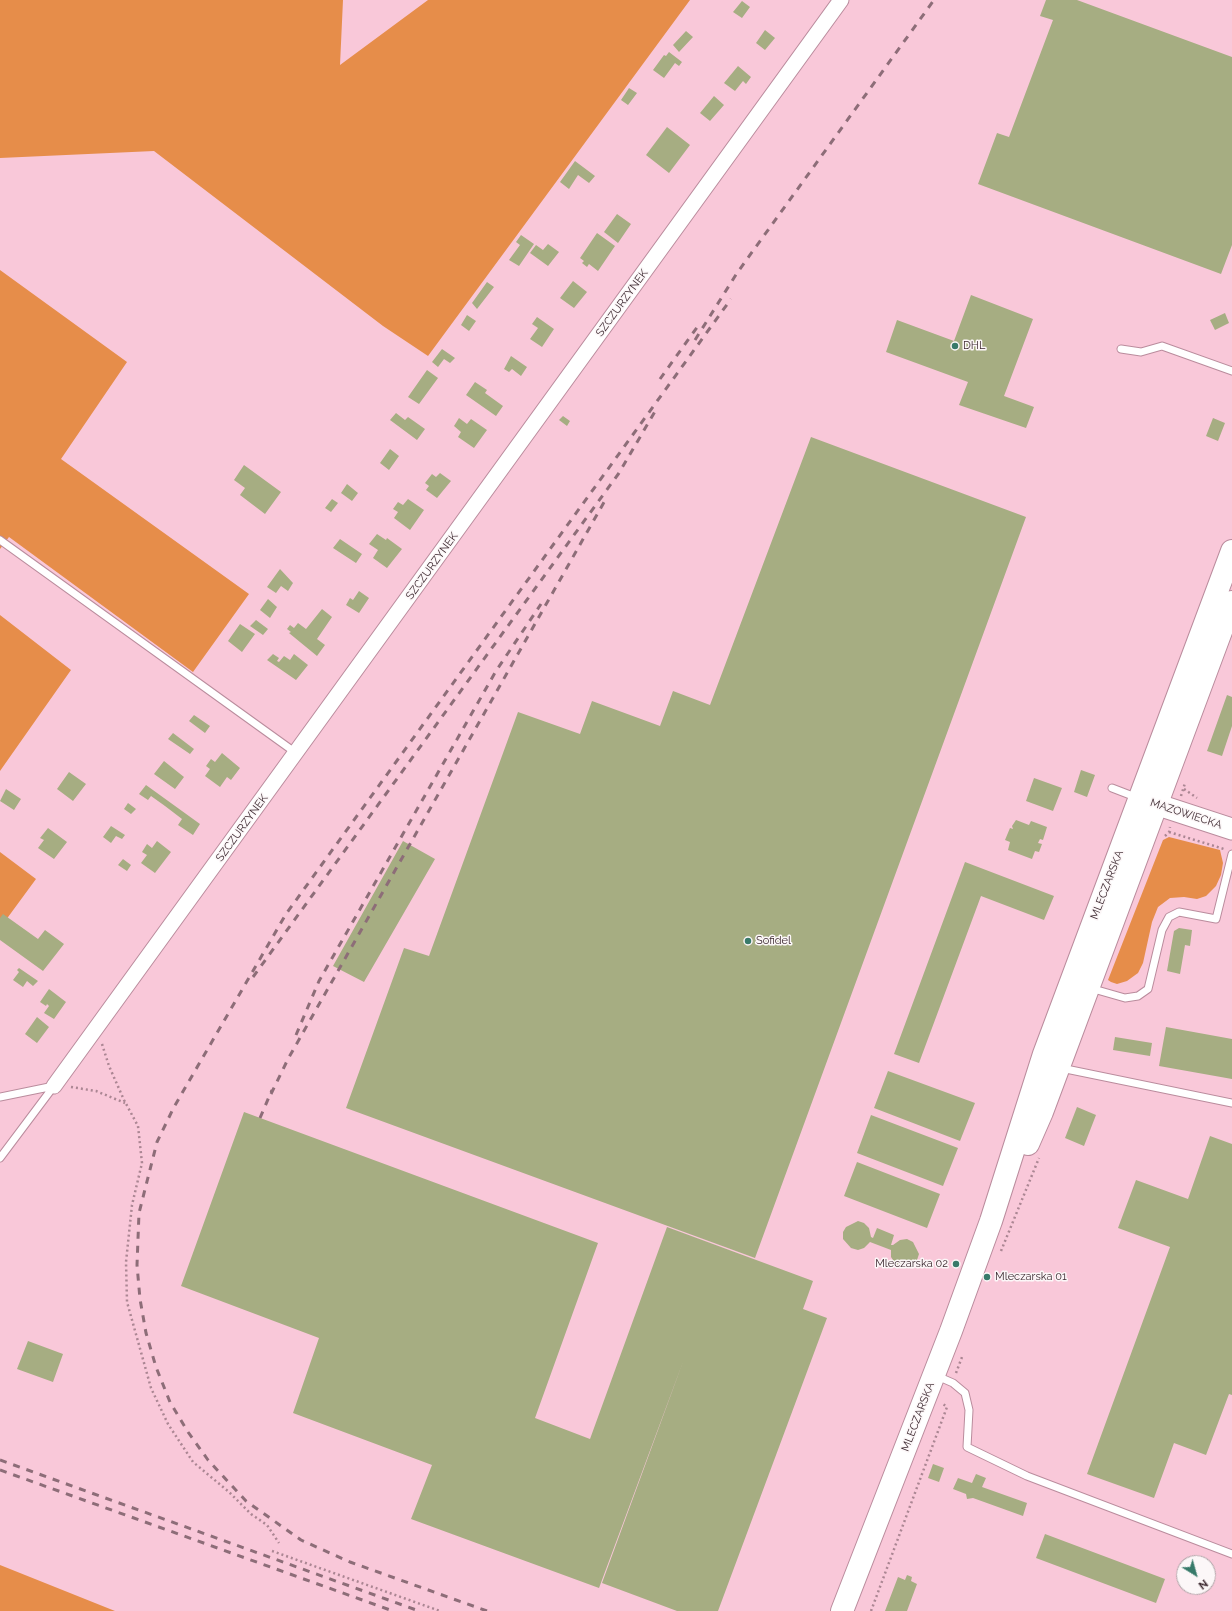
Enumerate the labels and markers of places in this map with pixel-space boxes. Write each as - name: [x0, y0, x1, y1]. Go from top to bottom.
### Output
- place label: DHL: [963, 339, 985, 353]
- marker: DHL: [950, 341, 960, 351]
- place label: Sofidel: [756, 934, 791, 948]
- marker: Sofidel: [743, 936, 753, 946]
- place label: Mleczarska 02: [875, 1257, 948, 1271]
- marker: Mleczarska 02: [951, 1259, 961, 1269]
- place label: Mleczarska 01: [995, 1270, 1067, 1284]
- marker: Mleczarska 01: [982, 1272, 992, 1282]

